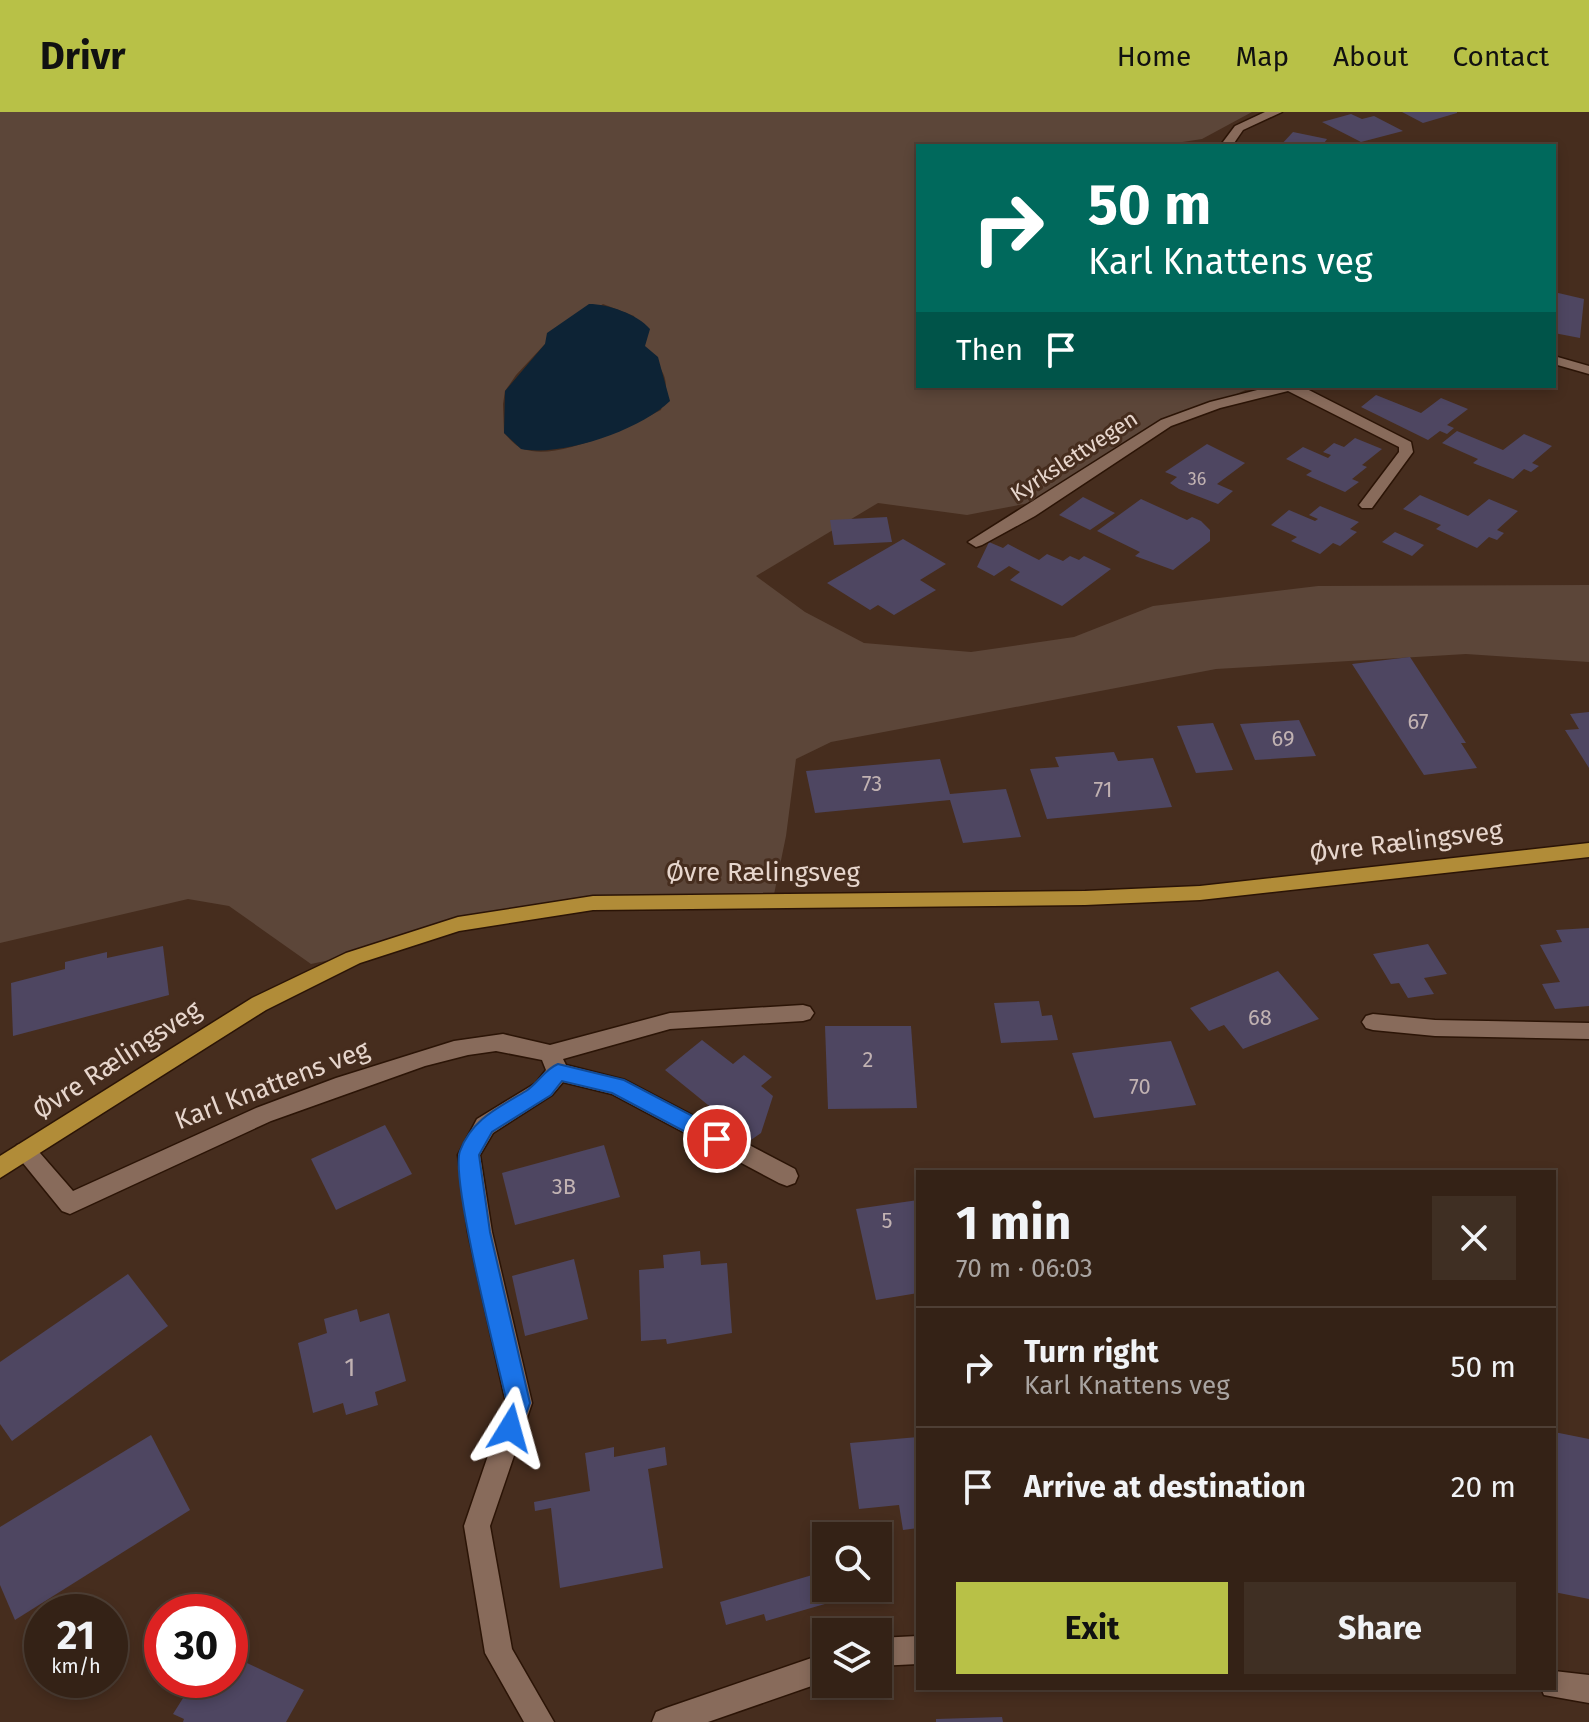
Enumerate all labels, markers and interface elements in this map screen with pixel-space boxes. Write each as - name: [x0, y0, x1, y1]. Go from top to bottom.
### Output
- text: Drivr: [40, 33, 125, 79]
- text: Home: [1117, 40, 1191, 73]
- text: Map: [1235, 40, 1289, 73]
- text: About: [1333, 40, 1408, 73]
- text: Contact: [1452, 40, 1549, 73]
- text: 50 m: [1088, 172, 1211, 239]
- icon: right: [956, 176, 1060, 280]
- text: Karl Knattens veg: [1088, 240, 1373, 284]
- icon: arrive: [1039, 328, 1083, 372]
- text: Then: [956, 332, 1023, 368]
- street label: Kyrkslettvegen: [1005, 405, 1143, 507]
- house number: 36: [1188, 468, 1206, 490]
- house number: 67: [1408, 708, 1429, 735]
- house number: 69: [1272, 725, 1294, 752]
- house number: 73: [862, 770, 882, 797]
- house number: 71: [1094, 776, 1112, 803]
- street label: Øvre Rælingsveg: [1308, 815, 1505, 869]
- street label: Øvre Rælingsveg: [666, 857, 861, 888]
- street label: Øvre Rælingsveg: [27, 994, 207, 1126]
- house number: 68: [1248, 1004, 1272, 1031]
- street label: Karl Knattens veg: [170, 1033, 374, 1136]
- house number: 2: [863, 1046, 873, 1073]
- house number: 70: [1129, 1073, 1151, 1100]
- pin: [683, 1105, 751, 1173]
- icon: arrive: [695, 1117, 739, 1161]
- house number: 3B: [552, 1173, 576, 1200]
- text: 1 min: [956, 1194, 1071, 1252]
- button: close: [1432, 1196, 1516, 1280]
- house number: 5: [881, 1207, 893, 1234]
- text: 70 m · 06:03: [956, 1253, 1093, 1284]
- text: Turn right: [1024, 1334, 1159, 1370]
- icon: right: [956, 1345, 1000, 1389]
- text: 50 m: [1451, 1349, 1516, 1385]
- house number: 1: [344, 1352, 356, 1383]
- text: Karl Knattens veg: [1024, 1370, 1230, 1401]
- position arrow: [468, 1386, 552, 1470]
- icon: arrive: [956, 1465, 1000, 1509]
- text: Arrive at destination: [1024, 1469, 1306, 1505]
- text: 20 m: [1451, 1469, 1516, 1505]
- map controls: [812, 1522, 892, 1698]
- button: search: [812, 1522, 892, 1602]
- button: Exit: [956, 1582, 1228, 1674]
- button: Share: [1244, 1582, 1516, 1674]
- speed limit sign: 30: [144, 1594, 248, 1698]
- text: 21: [57, 1612, 95, 1660]
- button: layers: [812, 1618, 892, 1698]
- text: km/h: [51, 1654, 101, 1678]

